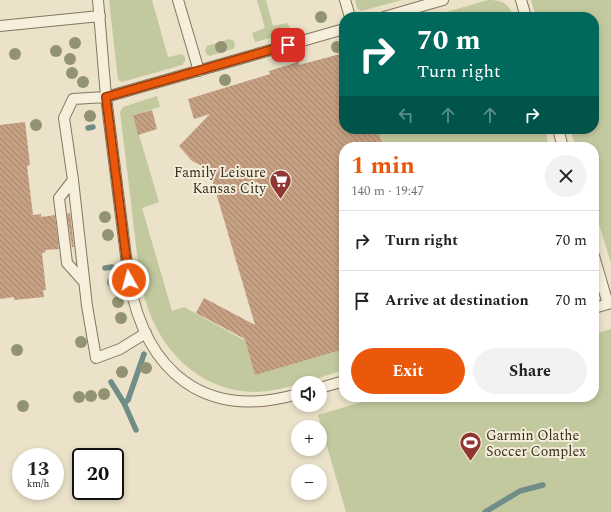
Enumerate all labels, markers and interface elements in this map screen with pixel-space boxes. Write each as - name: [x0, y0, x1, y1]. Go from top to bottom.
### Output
- text: 70 m: [417, 19, 481, 62]
- pin: [271, 28, 305, 62]
- icon: right: [351, 28, 403, 80]
- icon: arrive: [277, 34, 299, 56]
- text: Turn right: [417, 58, 500, 85]
- icon: left: [395, 104, 417, 126]
- icon: ahead: [437, 104, 459, 126]
- icon: ahead: [479, 104, 501, 126]
- icon: right: [521, 104, 543, 126]
- text: 1 min: [351, 148, 415, 184]
- button: close: [545, 155, 587, 197]
- place label: Family Leisure Kansas City: [174, 162, 267, 199]
- supermarket icon: Family Leisure Kansas City: [268, 167, 294, 200]
- text: 140 m · 19:47: [351, 181, 424, 201]
- text: Turn right: [385, 229, 458, 252]
- text: 70 m: [555, 229, 587, 252]
- icon: right: [351, 230, 373, 252]
- position arrow: [108, 259, 150, 301]
- text: Arrive at destination: [385, 289, 529, 312]
- text: 70 m: [555, 289, 587, 312]
- icon: arrive: [351, 290, 373, 312]
- button: Exit: [351, 348, 465, 394]
- button: Share: [473, 348, 587, 394]
- map controls: [291, 376, 327, 500]
- button: sound: [291, 376, 327, 412]
- button: +: [291, 420, 327, 456]
- place label: Garmin Olathe Soccer Complex: [486, 425, 586, 462]
- sports icon: Garmin Olathe Soccer Complex: [458, 430, 484, 463]
- speed limit sign: 20: [72, 448, 124, 500]
- text: 13: [27, 454, 49, 484]
- button: −: [291, 464, 327, 500]
- text: km/h: [27, 476, 49, 492]

